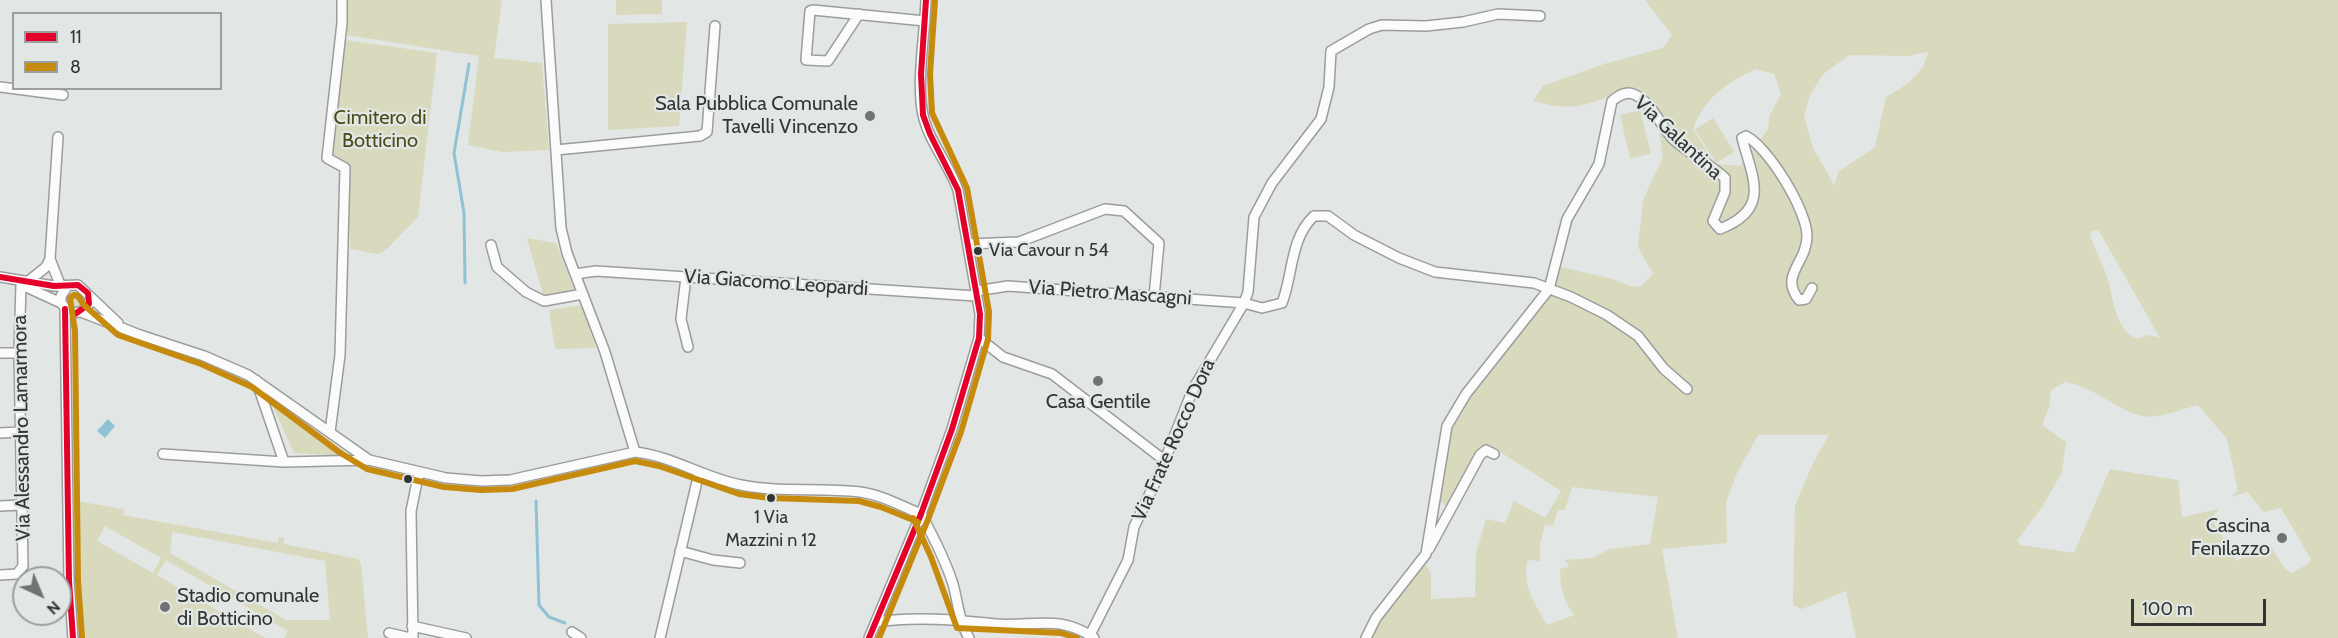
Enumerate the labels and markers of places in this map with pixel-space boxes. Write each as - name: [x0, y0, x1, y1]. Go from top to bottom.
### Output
- place label: Sala Pubblica Comunale Tavelli Vincenzo: [655, 92, 858, 139]
- marker: Sala Pubblica Comunale Tavelli Vincenzo: [863, 109, 877, 123]
- place label: Via Cavour n 54: [989, 240, 1109, 262]
- marker: Via Cavour n 54: [972, 245, 984, 257]
- marker: Casa Gentile: [1091, 374, 1105, 388]
- place label: Casa Gentile: [1046, 390, 1150, 414]
- unlabelled marker: [402, 473, 414, 485]
- marker: 1 Via Mazzini n 12: [765, 492, 777, 504]
- place label: 1 Via Mazzini n 12: [725, 507, 817, 550]
- place label: Cascina Fenilazzo: [2191, 514, 2270, 561]
- marker: Cascina Fenilazzo: [2275, 531, 2289, 545]
- place label: Stadio comunale di Botticino: [177, 584, 319, 631]
- marker: Stadio comunale di Botticino: [158, 600, 172, 614]

